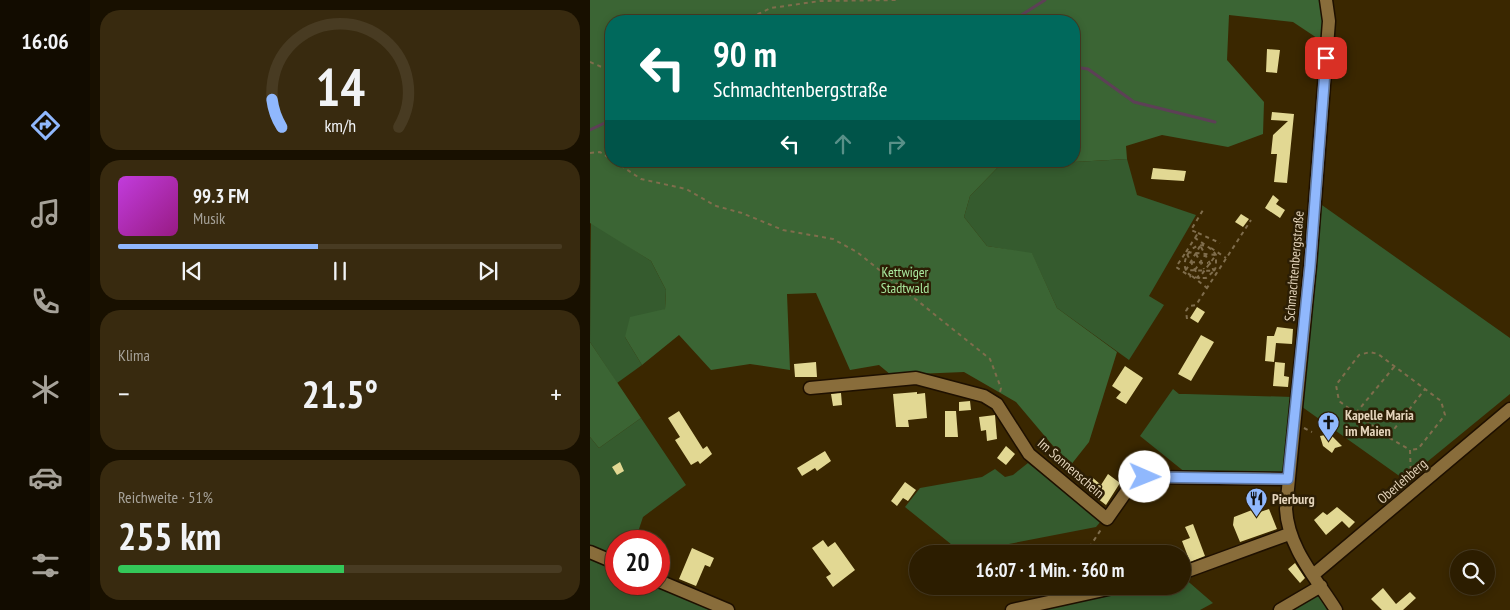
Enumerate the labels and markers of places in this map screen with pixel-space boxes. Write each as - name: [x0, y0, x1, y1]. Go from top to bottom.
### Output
- pin: [1305, 37, 1347, 79]
- place label: Kapelle Maria im Maien: [1345, 406, 1414, 440]
- church icon: Kapelle Maria im Maien: [1317, 411, 1341, 442]
- restaurant icon: Pierburg: [1244, 487, 1268, 518]
- place label: Pierburg: [1272, 490, 1315, 508]

